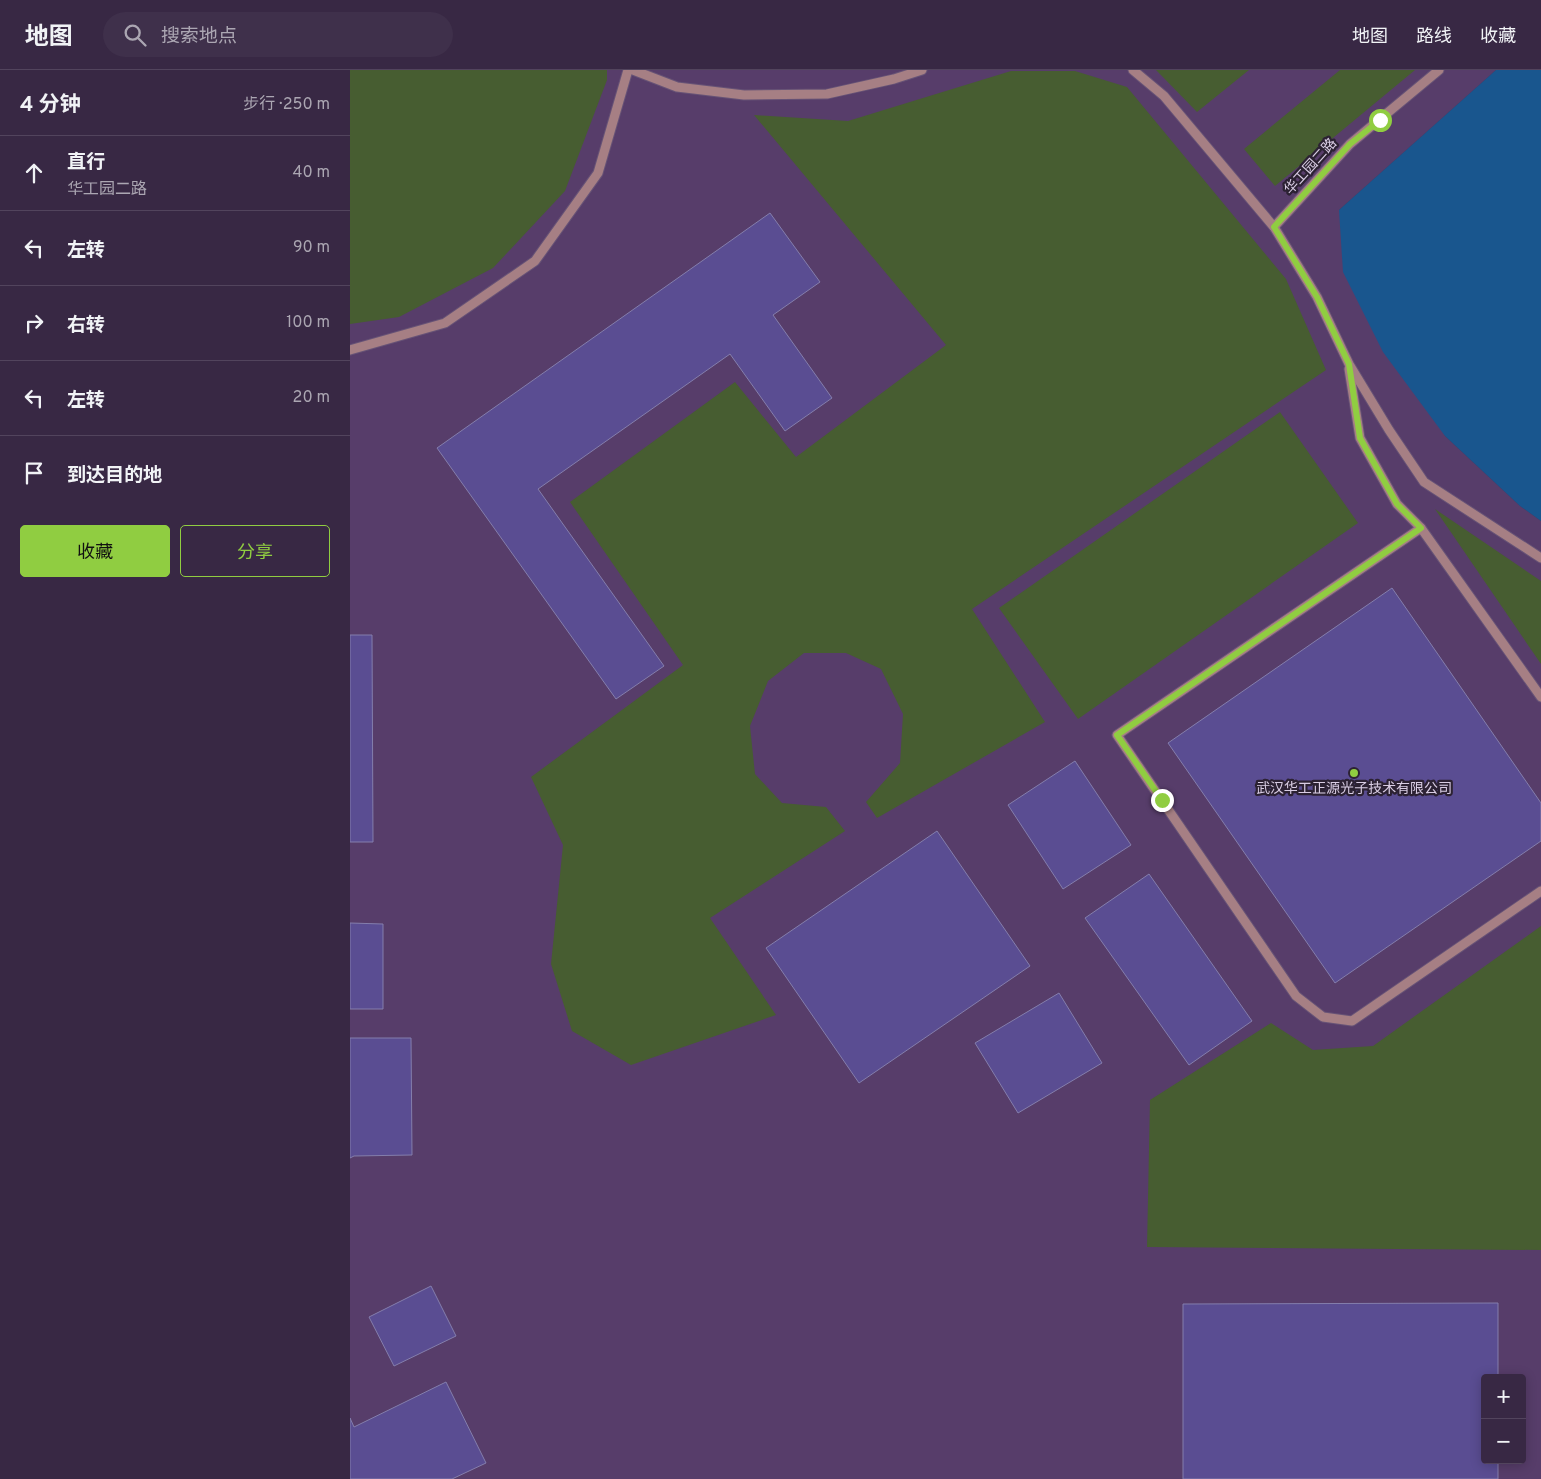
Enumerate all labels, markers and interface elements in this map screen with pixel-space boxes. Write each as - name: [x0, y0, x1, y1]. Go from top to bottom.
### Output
- search box: [103, 12, 453, 57]
- icon: search: [121, 21, 149, 49]
- text: 地图: [25, 23, 73, 53]
- text: 搜索地点: [161, 25, 237, 49]
- text: 地图: [1352, 26, 1388, 49]
- text: 路线: [1416, 26, 1452, 49]
- text: 收藏: [1480, 26, 1516, 49]
- text: 4 分钟: [20, 92, 81, 119]
- text: 步行 · 250 m: [243, 95, 330, 115]
- route start: [1369, 109, 1392, 132]
- street label: 华工园二路: [1281, 135, 1341, 199]
- text: 直行: [67, 151, 105, 175]
- icon: ahead: [20, 159, 48, 187]
- text: 40 m: [292, 163, 330, 183]
- text: 华工园二路: [67, 180, 147, 200]
- icon: left: [20, 234, 48, 262]
- text: 90 m: [293, 238, 330, 258]
- text: 左转: [67, 239, 105, 263]
- icon: right: [20, 309, 48, 337]
- text: 100 m: [286, 313, 330, 333]
- text: 右转: [67, 314, 105, 338]
- icon: left: [20, 384, 48, 412]
- text: 20 m: [293, 388, 330, 408]
- text: 左转: [67, 389, 105, 413]
- icon: arrive: [20, 459, 48, 487]
- text: 到达目的地: [67, 464, 162, 488]
- button: 收藏: [20, 525, 170, 577]
- button: 分享: [180, 525, 330, 577]
- marker: 武汉华工正源光子技术有限公司: [1348, 767, 1360, 779]
- place label: 武汉华工正源光子技术有限公司: [1256, 780, 1452, 798]
- route end: [1151, 789, 1174, 812]
- map controls: [1481, 1374, 1526, 1464]
- button: +: [1481, 1374, 1526, 1419]
- button: −: [1481, 1419, 1526, 1464]

